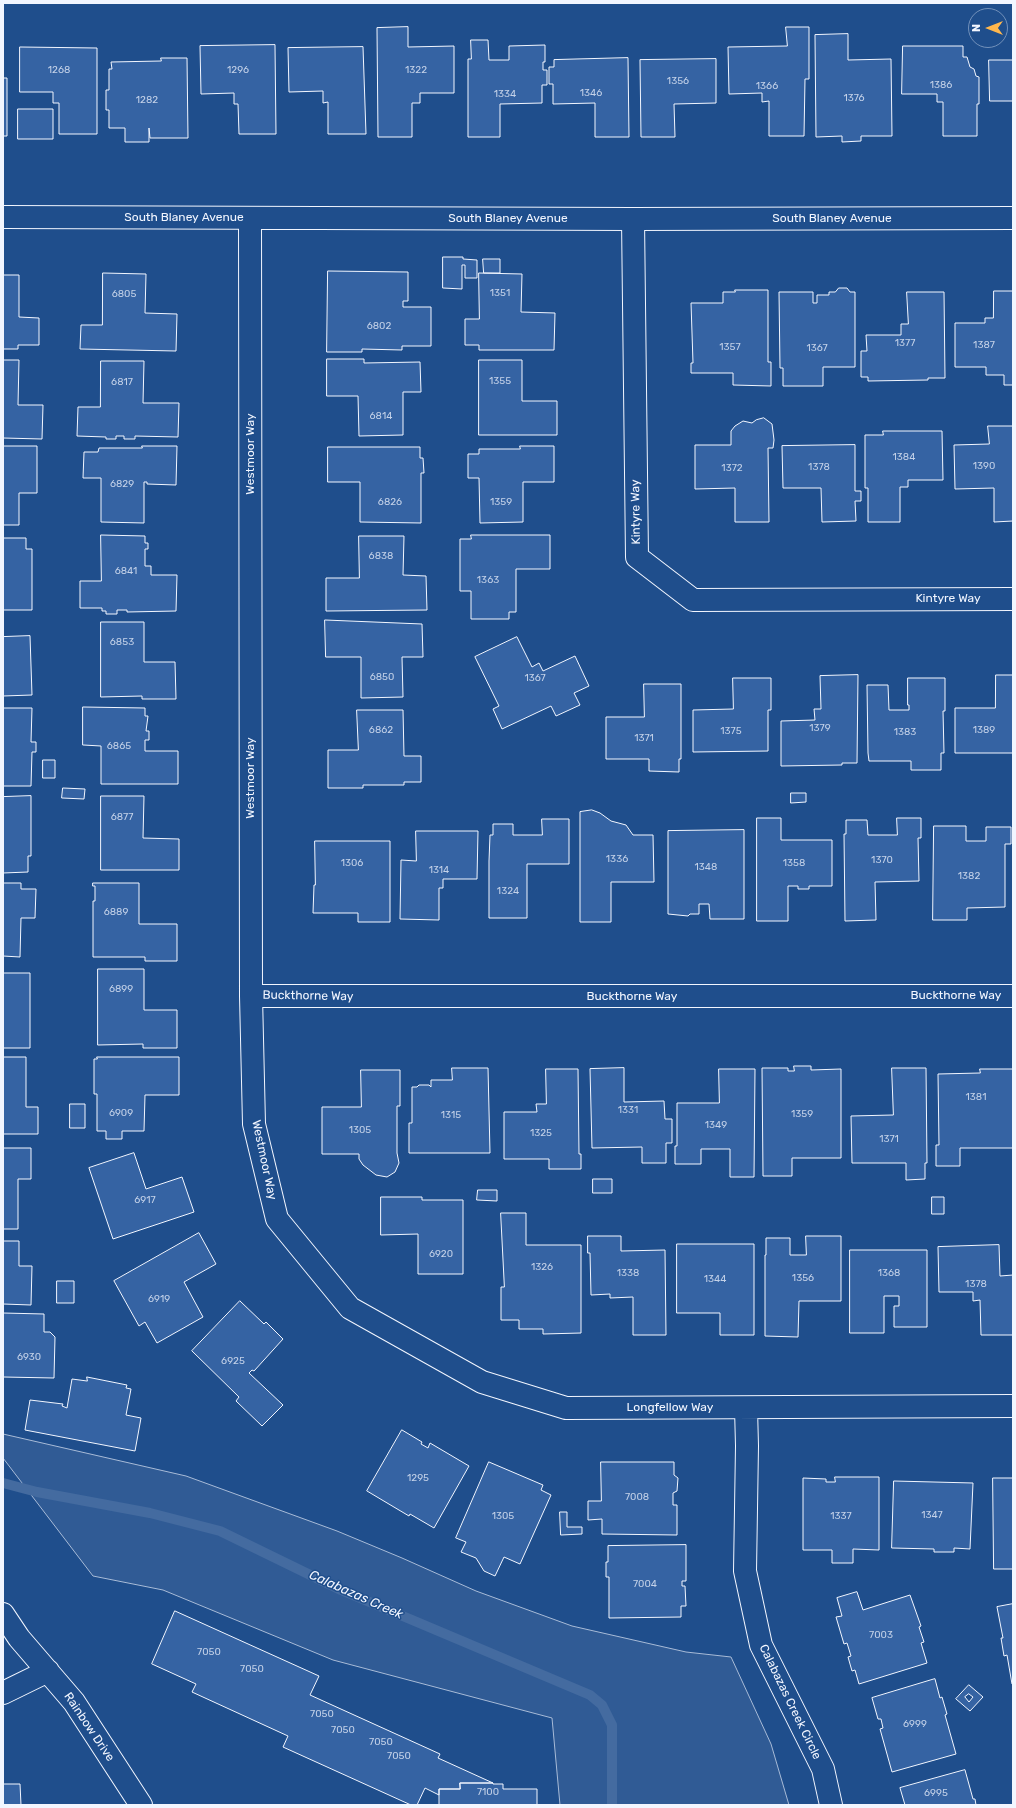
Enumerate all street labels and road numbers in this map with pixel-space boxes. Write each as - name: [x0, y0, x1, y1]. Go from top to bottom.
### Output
- street label: South Blaney Avenue: [124, 211, 244, 225]
- street label: South Blaney Avenue: [448, 212, 568, 226]
- street label: South Blaney Avenue: [772, 212, 892, 226]
- street label: Westmoor Way: [244, 413, 258, 495]
- street label: Kintyre Way: [628, 479, 644, 545]
- street label: Kintyre Way: [915, 592, 981, 606]
- street label: Westmoor Way: [244, 737, 258, 819]
- street label: Buckthorne Way: [262, 988, 354, 1004]
- street label: Buckthorne Way: [911, 989, 1001, 1003]
- street label: Buckthorne Way: [587, 990, 677, 1004]
- street label: Westmoor Way: [249, 1119, 279, 1201]
- street label: Longfellow Way: [627, 1401, 713, 1415]
- street label: Calabazas Creek Circle: [756, 1642, 824, 1762]
- street label: Rainbow Drive: [61, 1690, 117, 1764]

